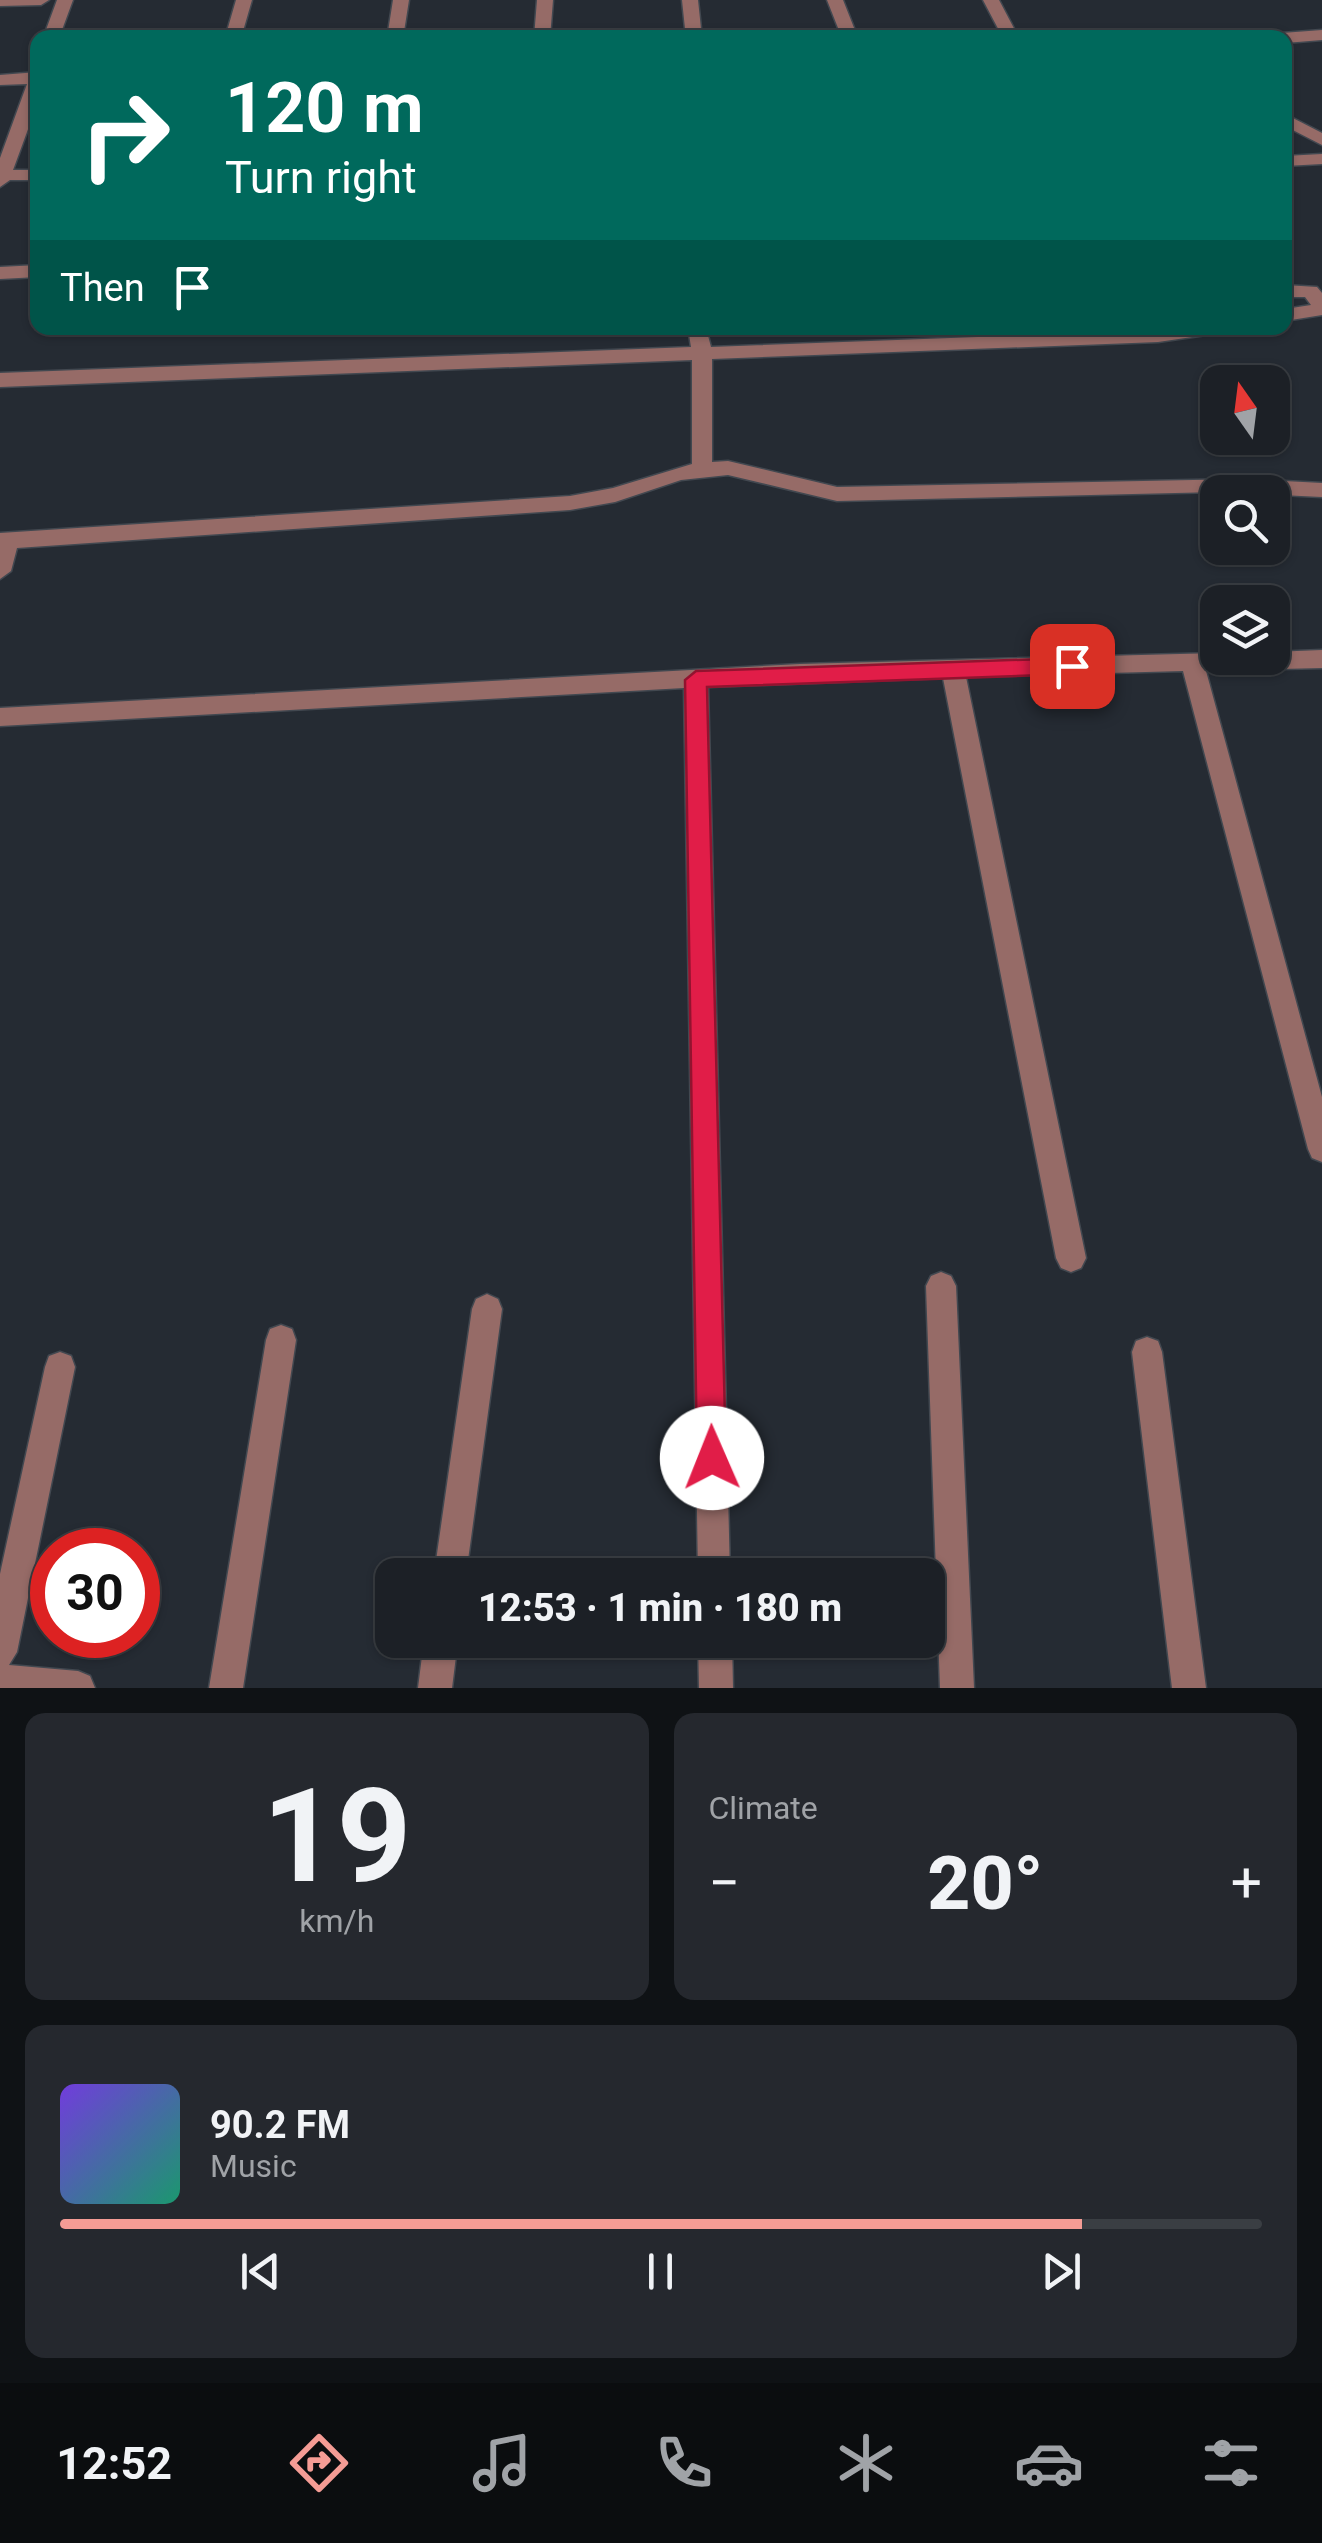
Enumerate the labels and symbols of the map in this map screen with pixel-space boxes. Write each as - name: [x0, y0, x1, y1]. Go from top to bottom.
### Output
- north arrow: [1200, 365, 1290, 455]
- pin: [1030, 624, 1115, 709]
- position arrow: [660, 1406, 764, 1510]
- speed limit sign: 30: [30, 1528, 160, 1658]

